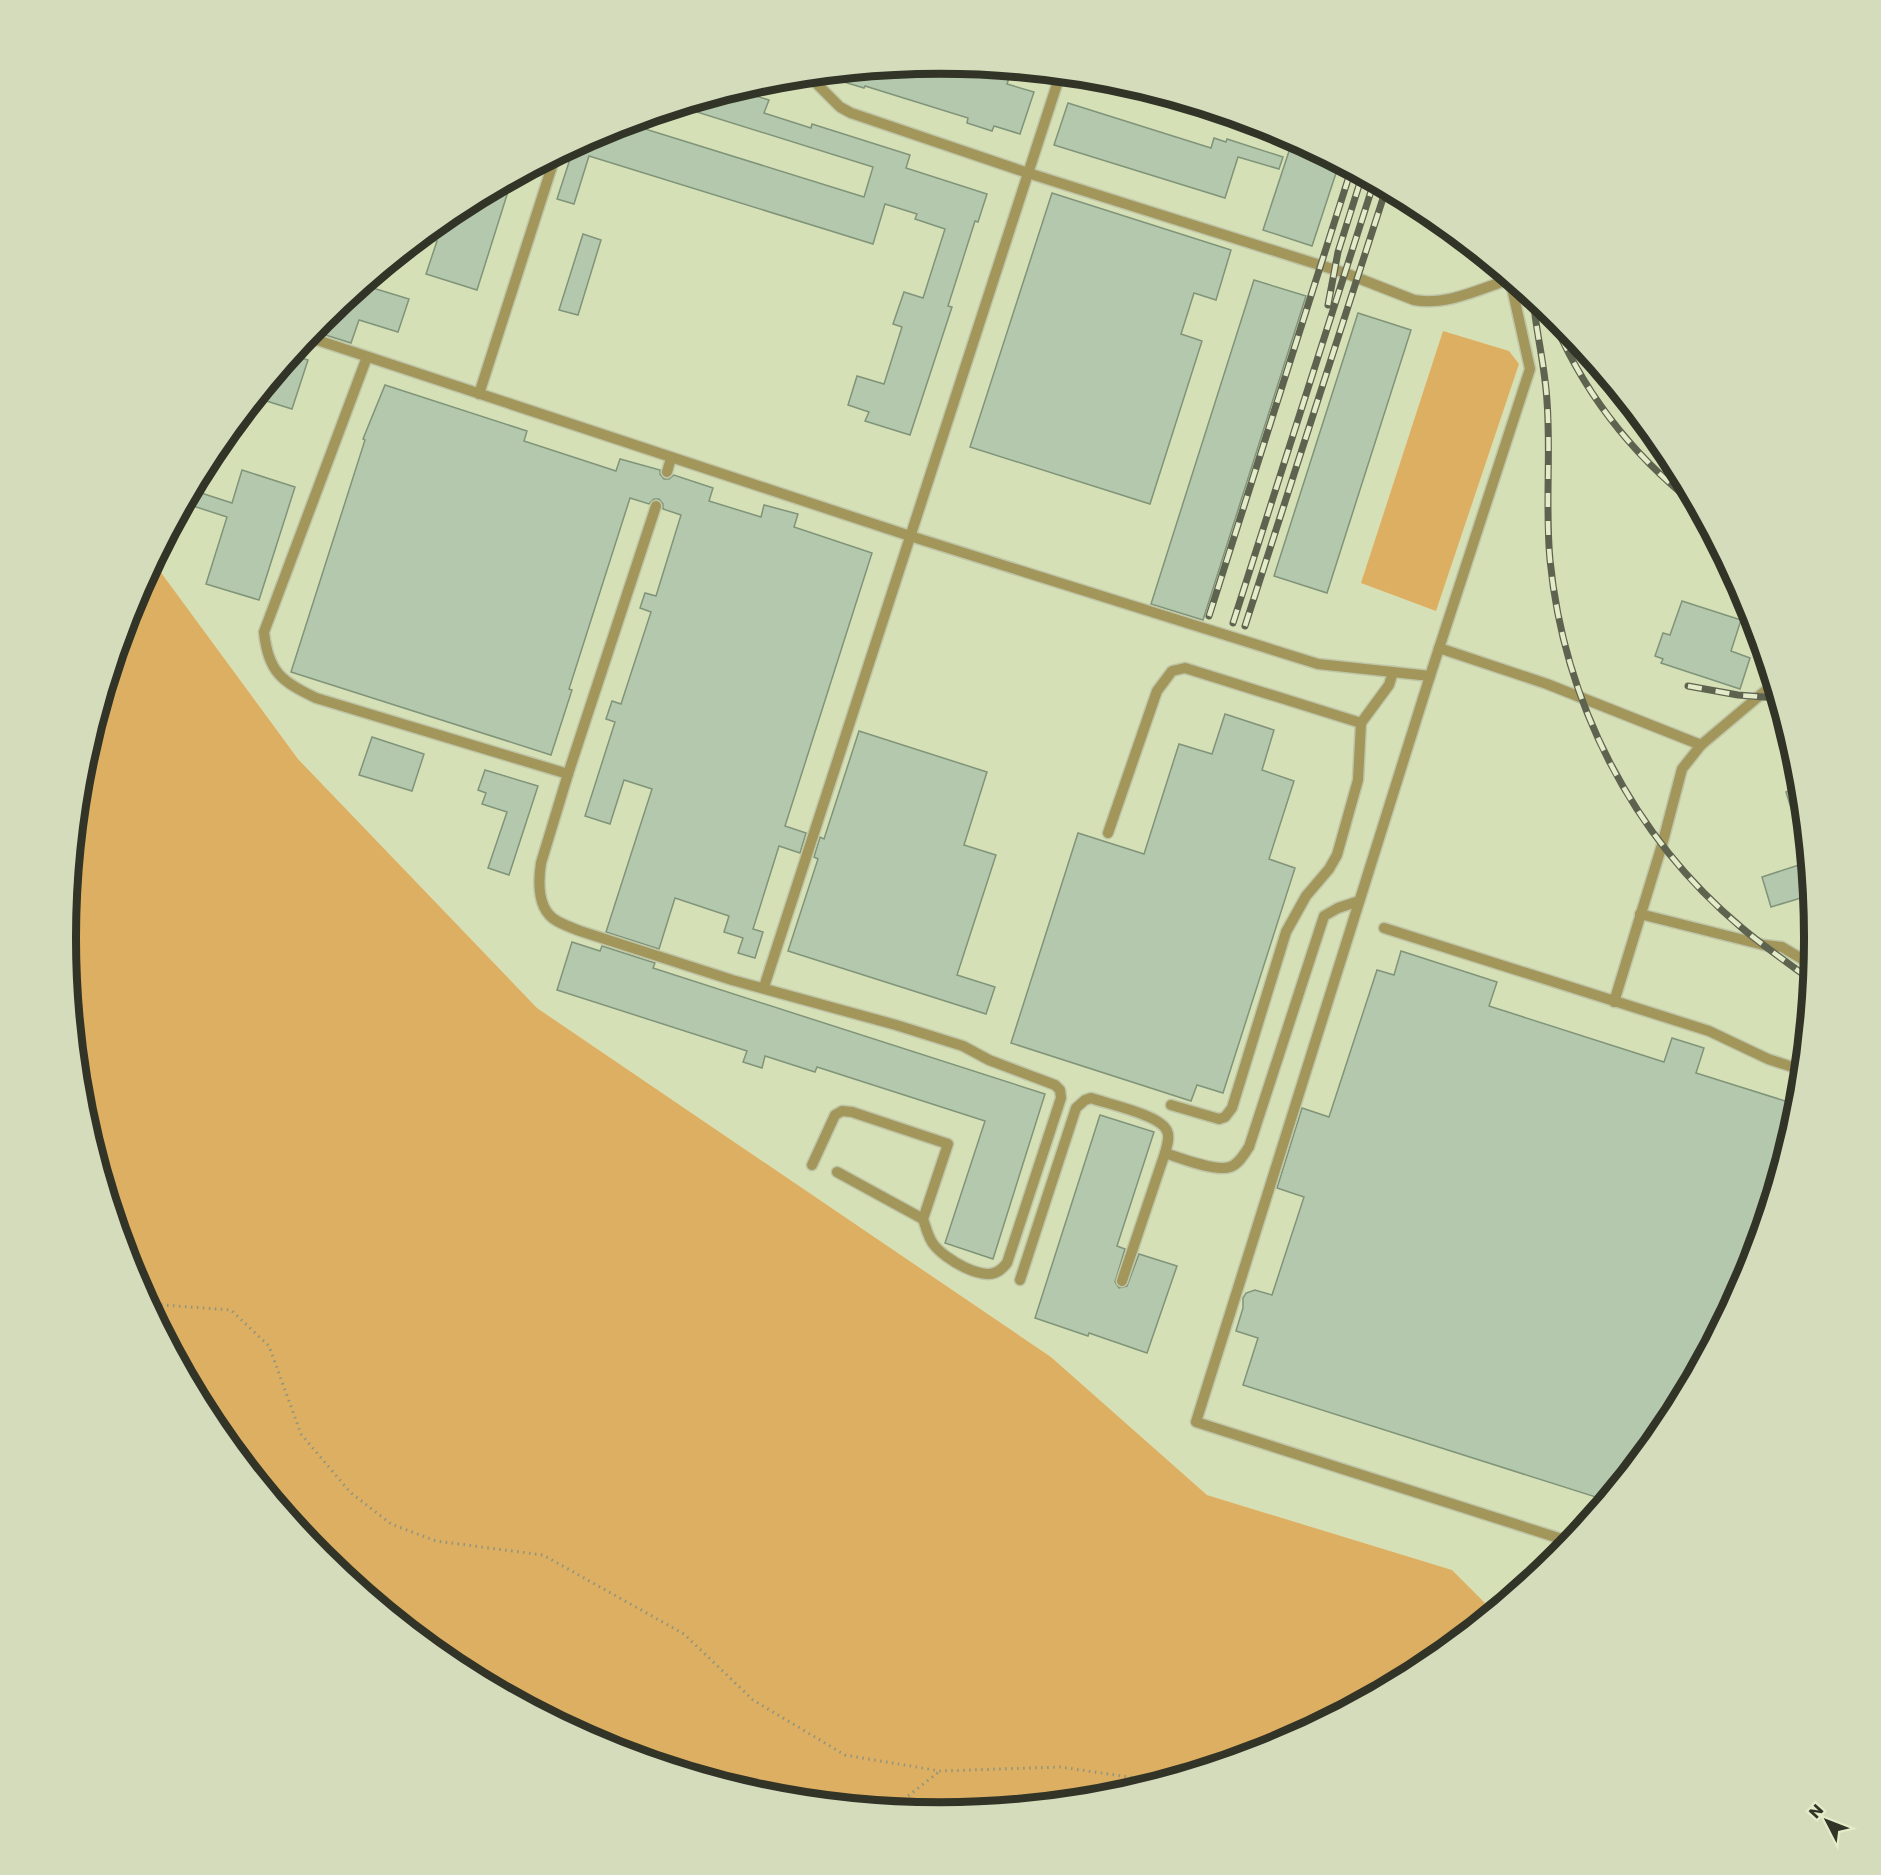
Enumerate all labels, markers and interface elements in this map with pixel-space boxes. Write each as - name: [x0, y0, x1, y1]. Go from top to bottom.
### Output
- north arrow: [1797, 1791, 1857, 1851]
- text: N: [1804, 1799, 1829, 1823]

